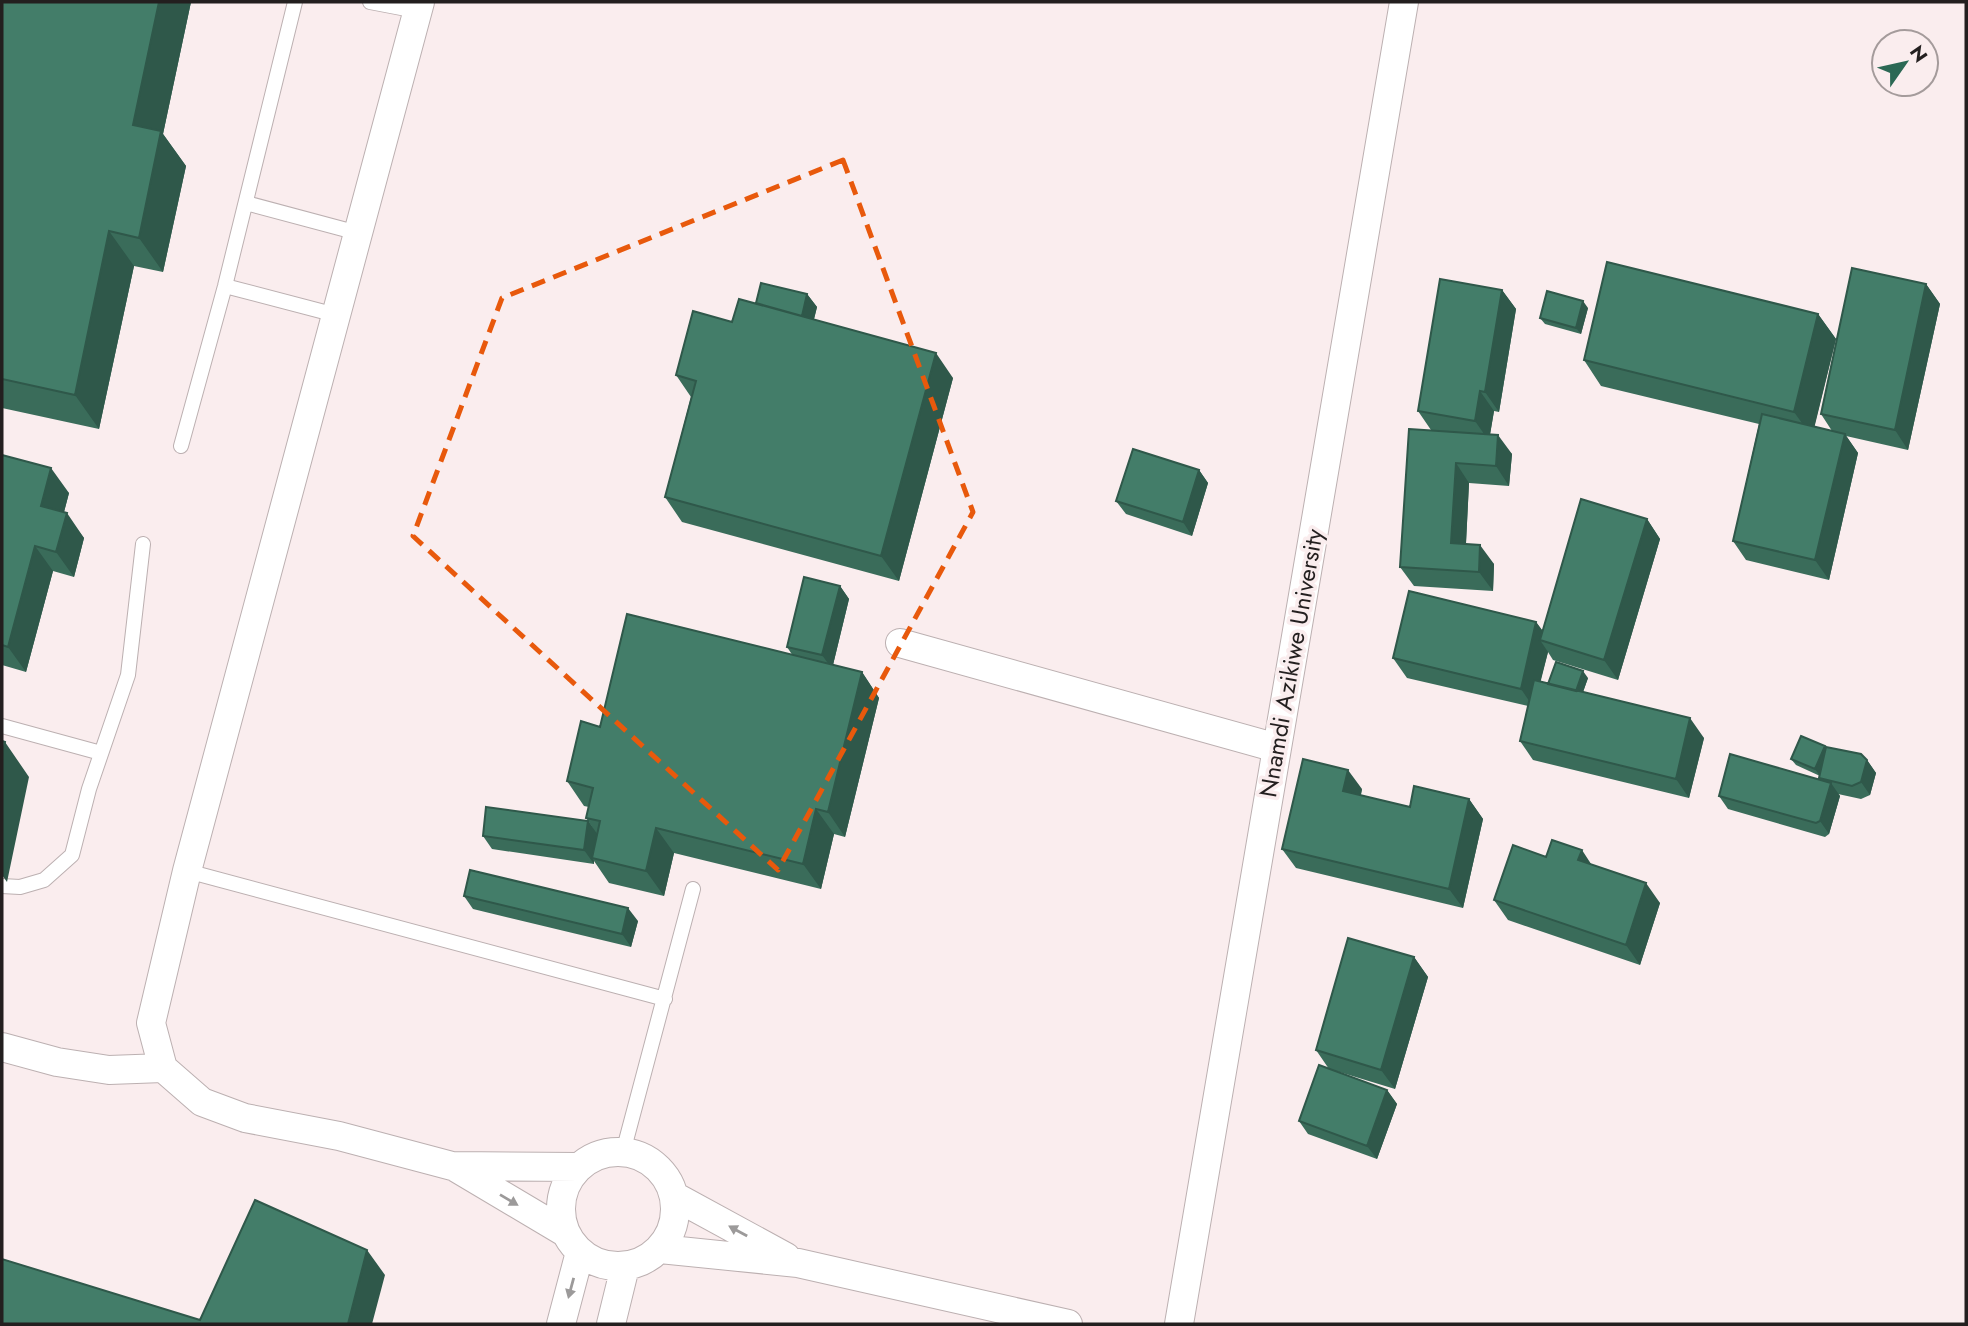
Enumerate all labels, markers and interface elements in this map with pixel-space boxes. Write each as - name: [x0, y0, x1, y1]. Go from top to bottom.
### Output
- north arrow: [1870, 28, 1940, 98]
- text: N: [1903, 40, 1934, 68]
- street label: Nnamdi Azikiwe University: [1250, 526, 1332, 800]
- one-way arrow: [499, 1193, 519, 1205]
- one-way arrow: [727, 1225, 747, 1237]
- one-way arrow: [565, 1278, 575, 1299]

